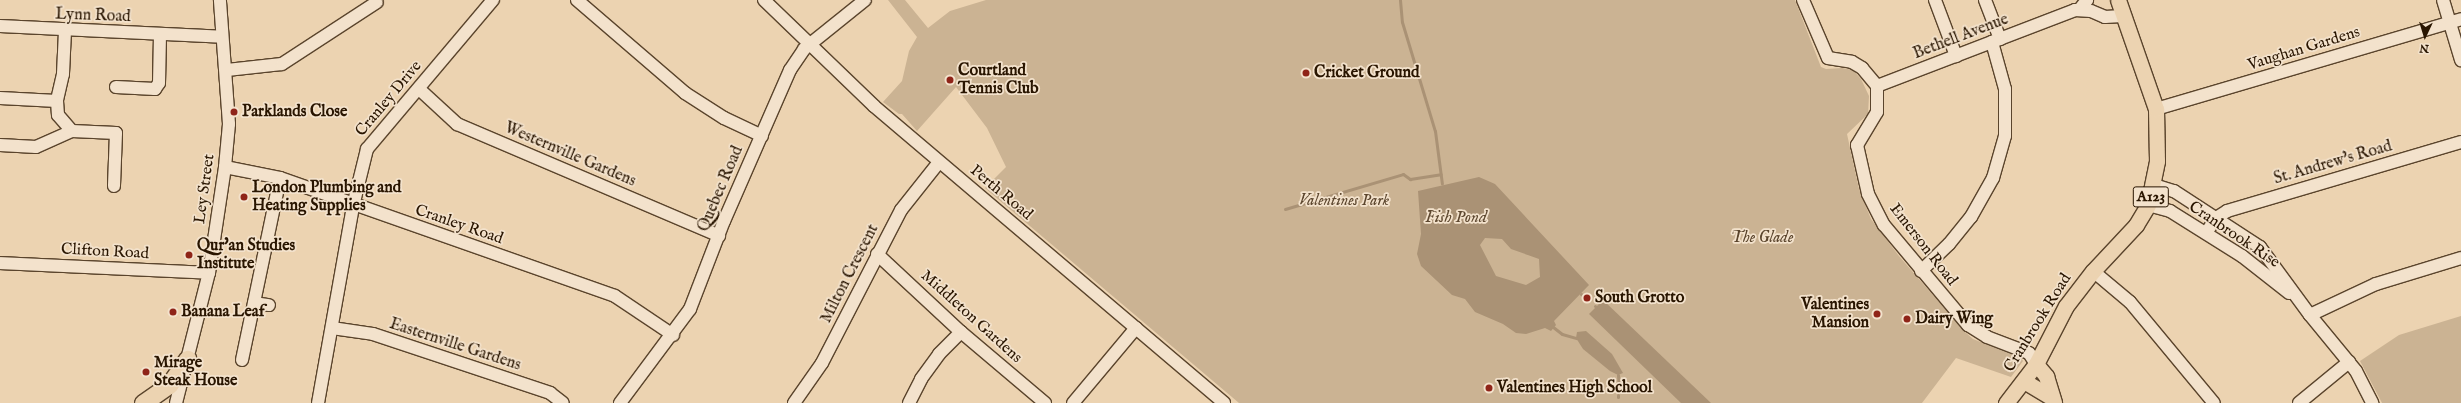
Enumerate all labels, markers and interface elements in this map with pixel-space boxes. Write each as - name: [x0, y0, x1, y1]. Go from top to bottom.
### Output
- street label: Lynn Road: [55, 5, 131, 27]
- street label: Bethell Avenue: [1911, 10, 2011, 64]
- north arrow: [2405, 16, 2445, 56]
- street label: Vaughan Gardens: [2246, 23, 2362, 75]
- text: N: [2419, 41, 2429, 55]
- street label: Cranley Drive: [352, 57, 426, 141]
- place label: Courtland Tennis Club: [958, 61, 1039, 99]
- place label: Cricket Ground: [1314, 63, 1420, 83]
- marker: Cricket Ground: [1301, 68, 1311, 78]
- marker: Courtland Tennis Club: [945, 75, 955, 85]
- place label: Parklands Close: [242, 102, 347, 122]
- marker: Parklands Close: [229, 107, 239, 117]
- street label: Westernville Gardens: [501, 119, 639, 191]
- street label: St. Andrew's Road: [2272, 137, 2394, 189]
- street label: Quebec Road: [694, 143, 748, 235]
- street label: Ley Street: [191, 153, 219, 225]
- street label: Perth Road: [966, 161, 1036, 225]
- place label: London Plumbing and Heating Supplies: [252, 178, 401, 216]
- road number: A123: [2132, 184, 2170, 210]
- park label: Valentines Park: [1299, 191, 1389, 211]
- marker: London Plumbing and Heating Supplies: [239, 192, 249, 202]
- street label: Cranbrook Rise: [2185, 198, 2283, 272]
- street label: Emerson Road: [1885, 200, 1961, 290]
- street label: Cranley Road: [412, 201, 506, 249]
- water label: Fish Pond: [1425, 208, 1487, 228]
- street label: Milton Crescent: [817, 221, 883, 327]
- park label: The Glade: [1731, 228, 1793, 248]
- place label: Qur'an Studies Institute: [197, 236, 295, 274]
- street label: Clifton Road: [61, 240, 149, 264]
- marker: Qur'an Studies Institute: [184, 250, 194, 260]
- street label: Middleton Gardens: [916, 267, 1026, 367]
- street label: Cranbrook Road: [2000, 270, 2076, 376]
- place label: South Grotto: [1595, 288, 1684, 308]
- marker: South Grotto: [1582, 293, 1592, 303]
- place label: Valentines Mansion: [1801, 295, 1869, 333]
- place label: Banana Leaf: [181, 302, 264, 322]
- marker: Banana Leaf: [168, 307, 178, 317]
- marker: Valentines Mansion: [1872, 309, 1882, 319]
- place label: Dairy Wing: [1915, 309, 1993, 329]
- marker: Dairy Wing: [1902, 314, 1912, 324]
- street label: Easternville Gardens: [387, 315, 523, 375]
- place label: Mirage Steak House: [154, 353, 237, 391]
- marker: Mirage Steak House: [141, 367, 151, 377]
- place label: Valentines High School: [1497, 378, 1652, 398]
- marker: Valentines High School: [1484, 383, 1494, 393]

